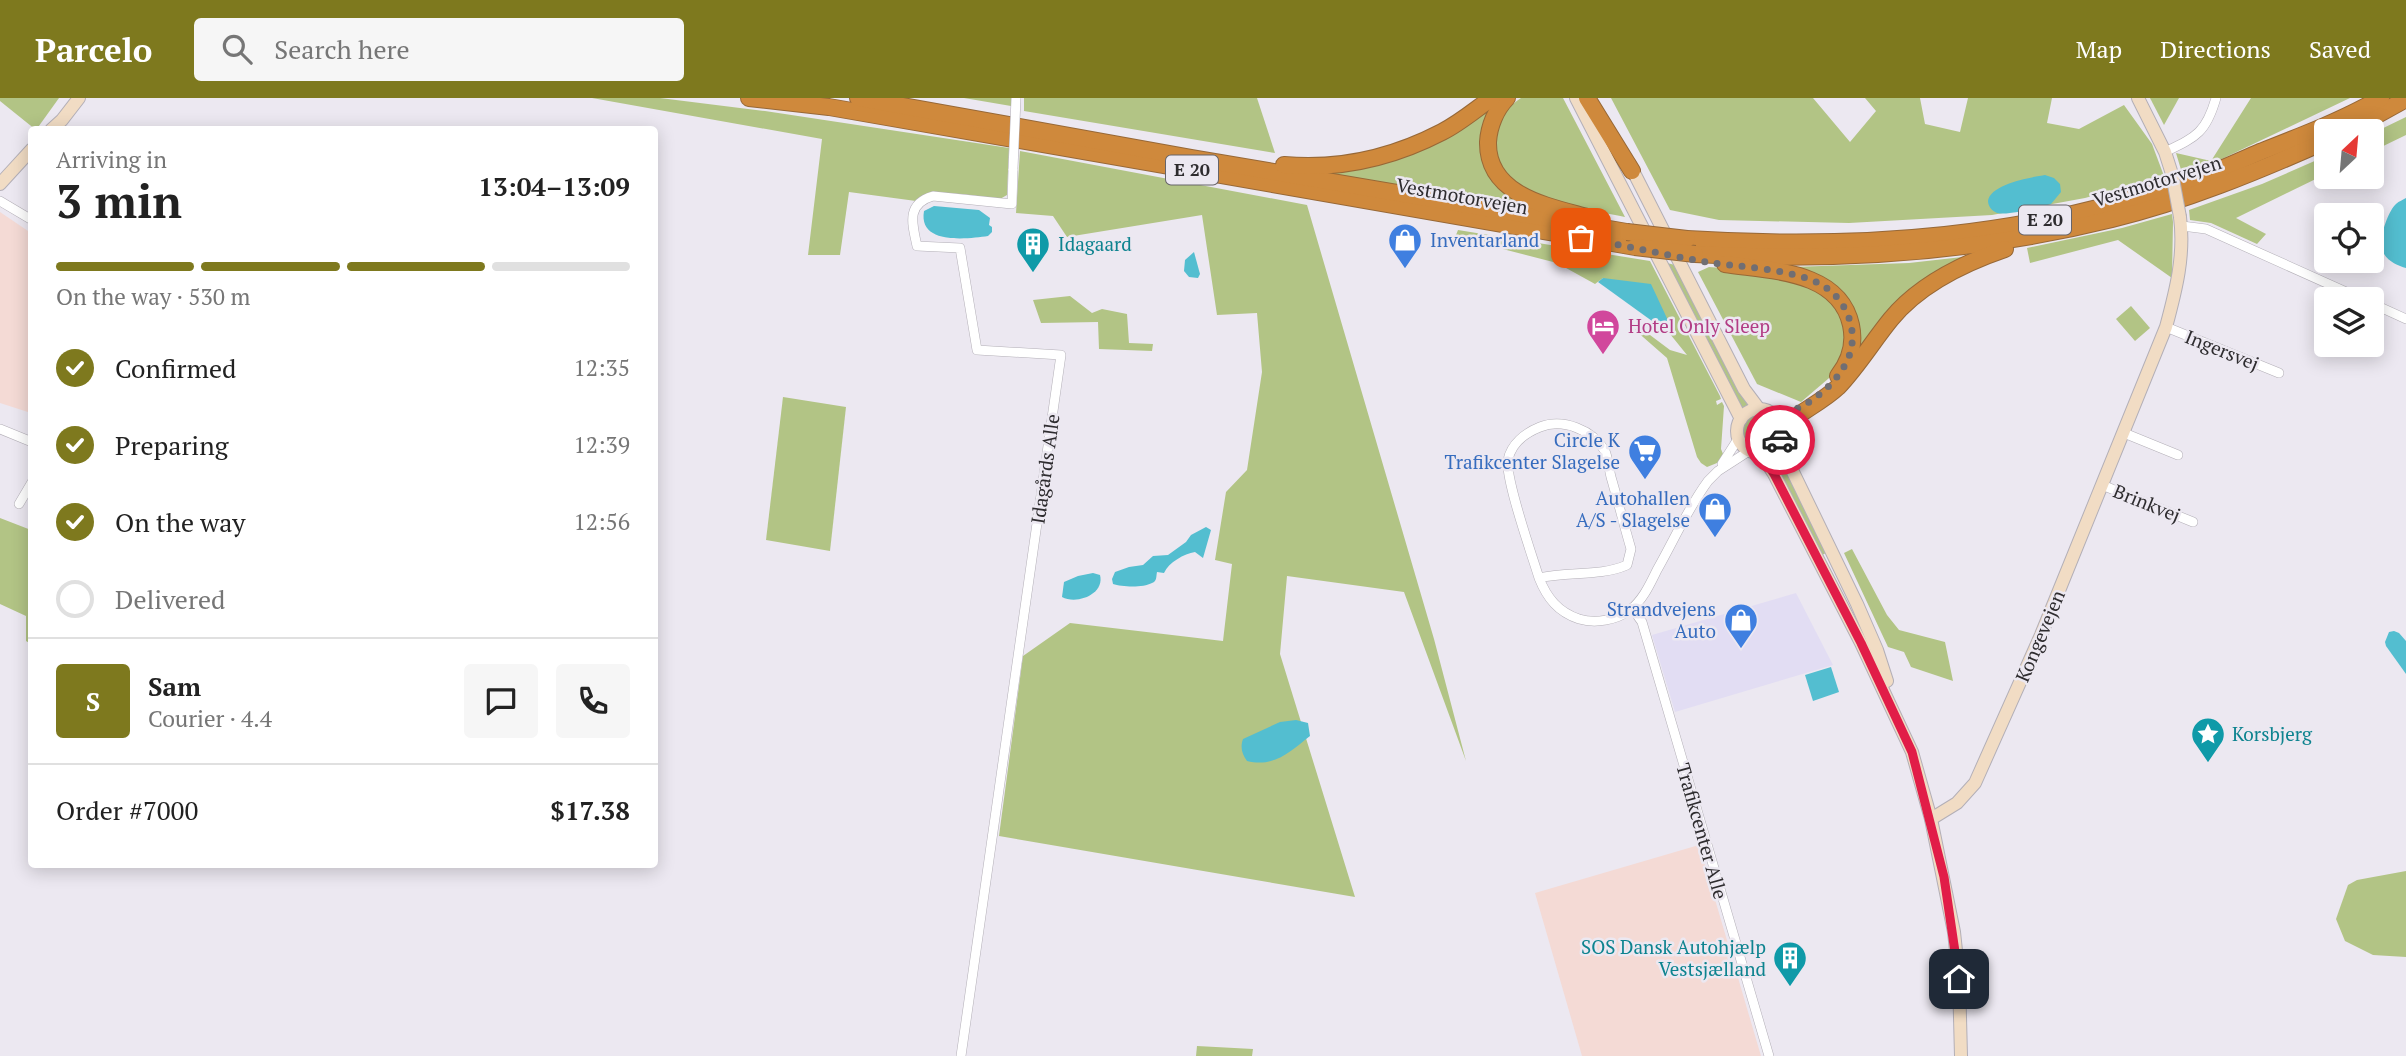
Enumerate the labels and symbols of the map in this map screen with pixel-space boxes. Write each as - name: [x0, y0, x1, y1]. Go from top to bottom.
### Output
- north arrow: [2314, 119, 2384, 189]
- street label: Vestmotorvejen: [2090, 149, 2224, 212]
- road number: E 20: [1166, 156, 1218, 184]
- street label: Vestmotorvejen: [1394, 172, 1530, 219]
- road number: E 20: [2019, 205, 2071, 234]
- pin: [1551, 208, 1611, 268]
- shop icon: Inventarland: [1386, 221, 1424, 270]
- building icon: Idagaard: [1014, 225, 1052, 274]
- place label: Inventarland: [1430, 227, 1540, 252]
- place label: Idagaard: [1058, 231, 1132, 256]
- hotel icon: Hotel Only Sleep: [1584, 307, 1622, 356]
- place label: Hotel Only Sleep: [1628, 313, 1770, 338]
- street label: Ingersvej: [2182, 323, 2263, 376]
- courier: [1745, 405, 1815, 475]
- street label: Idagårds Alle: [1024, 412, 1065, 525]
- place label: Circle K Trafikcenter Slagelse: [1445, 427, 1621, 474]
- supermarket icon: Circle K Trafikcenter Slagelse: [1626, 432, 1664, 481]
- street label: Brinkvej: [2110, 478, 2184, 527]
- place label: Autohallen A/S - Slagelse: [1576, 485, 1690, 532]
- shop icon: Autohallen A/S - Slagelse: [1696, 490, 1734, 539]
- street label: Kongevejen: [2009, 586, 2070, 686]
- place label: Strandvejens Auto: [1607, 596, 1716, 643]
- shop icon: Strandvejens Auto: [1722, 601, 1760, 650]
- place icon: Korsbjerg: [2189, 715, 2227, 764]
- place label: Korsbjerg: [2232, 721, 2313, 746]
- street label: Trafikcenter Alle: [1671, 760, 1734, 902]
- place label: SOS Dansk Autohjælp Vestsjælland: [1581, 934, 1766, 981]
- building icon: SOS Dansk Autohjælp Vestsjælland: [1771, 939, 1809, 988]
- pin: [1929, 949, 1989, 1009]

